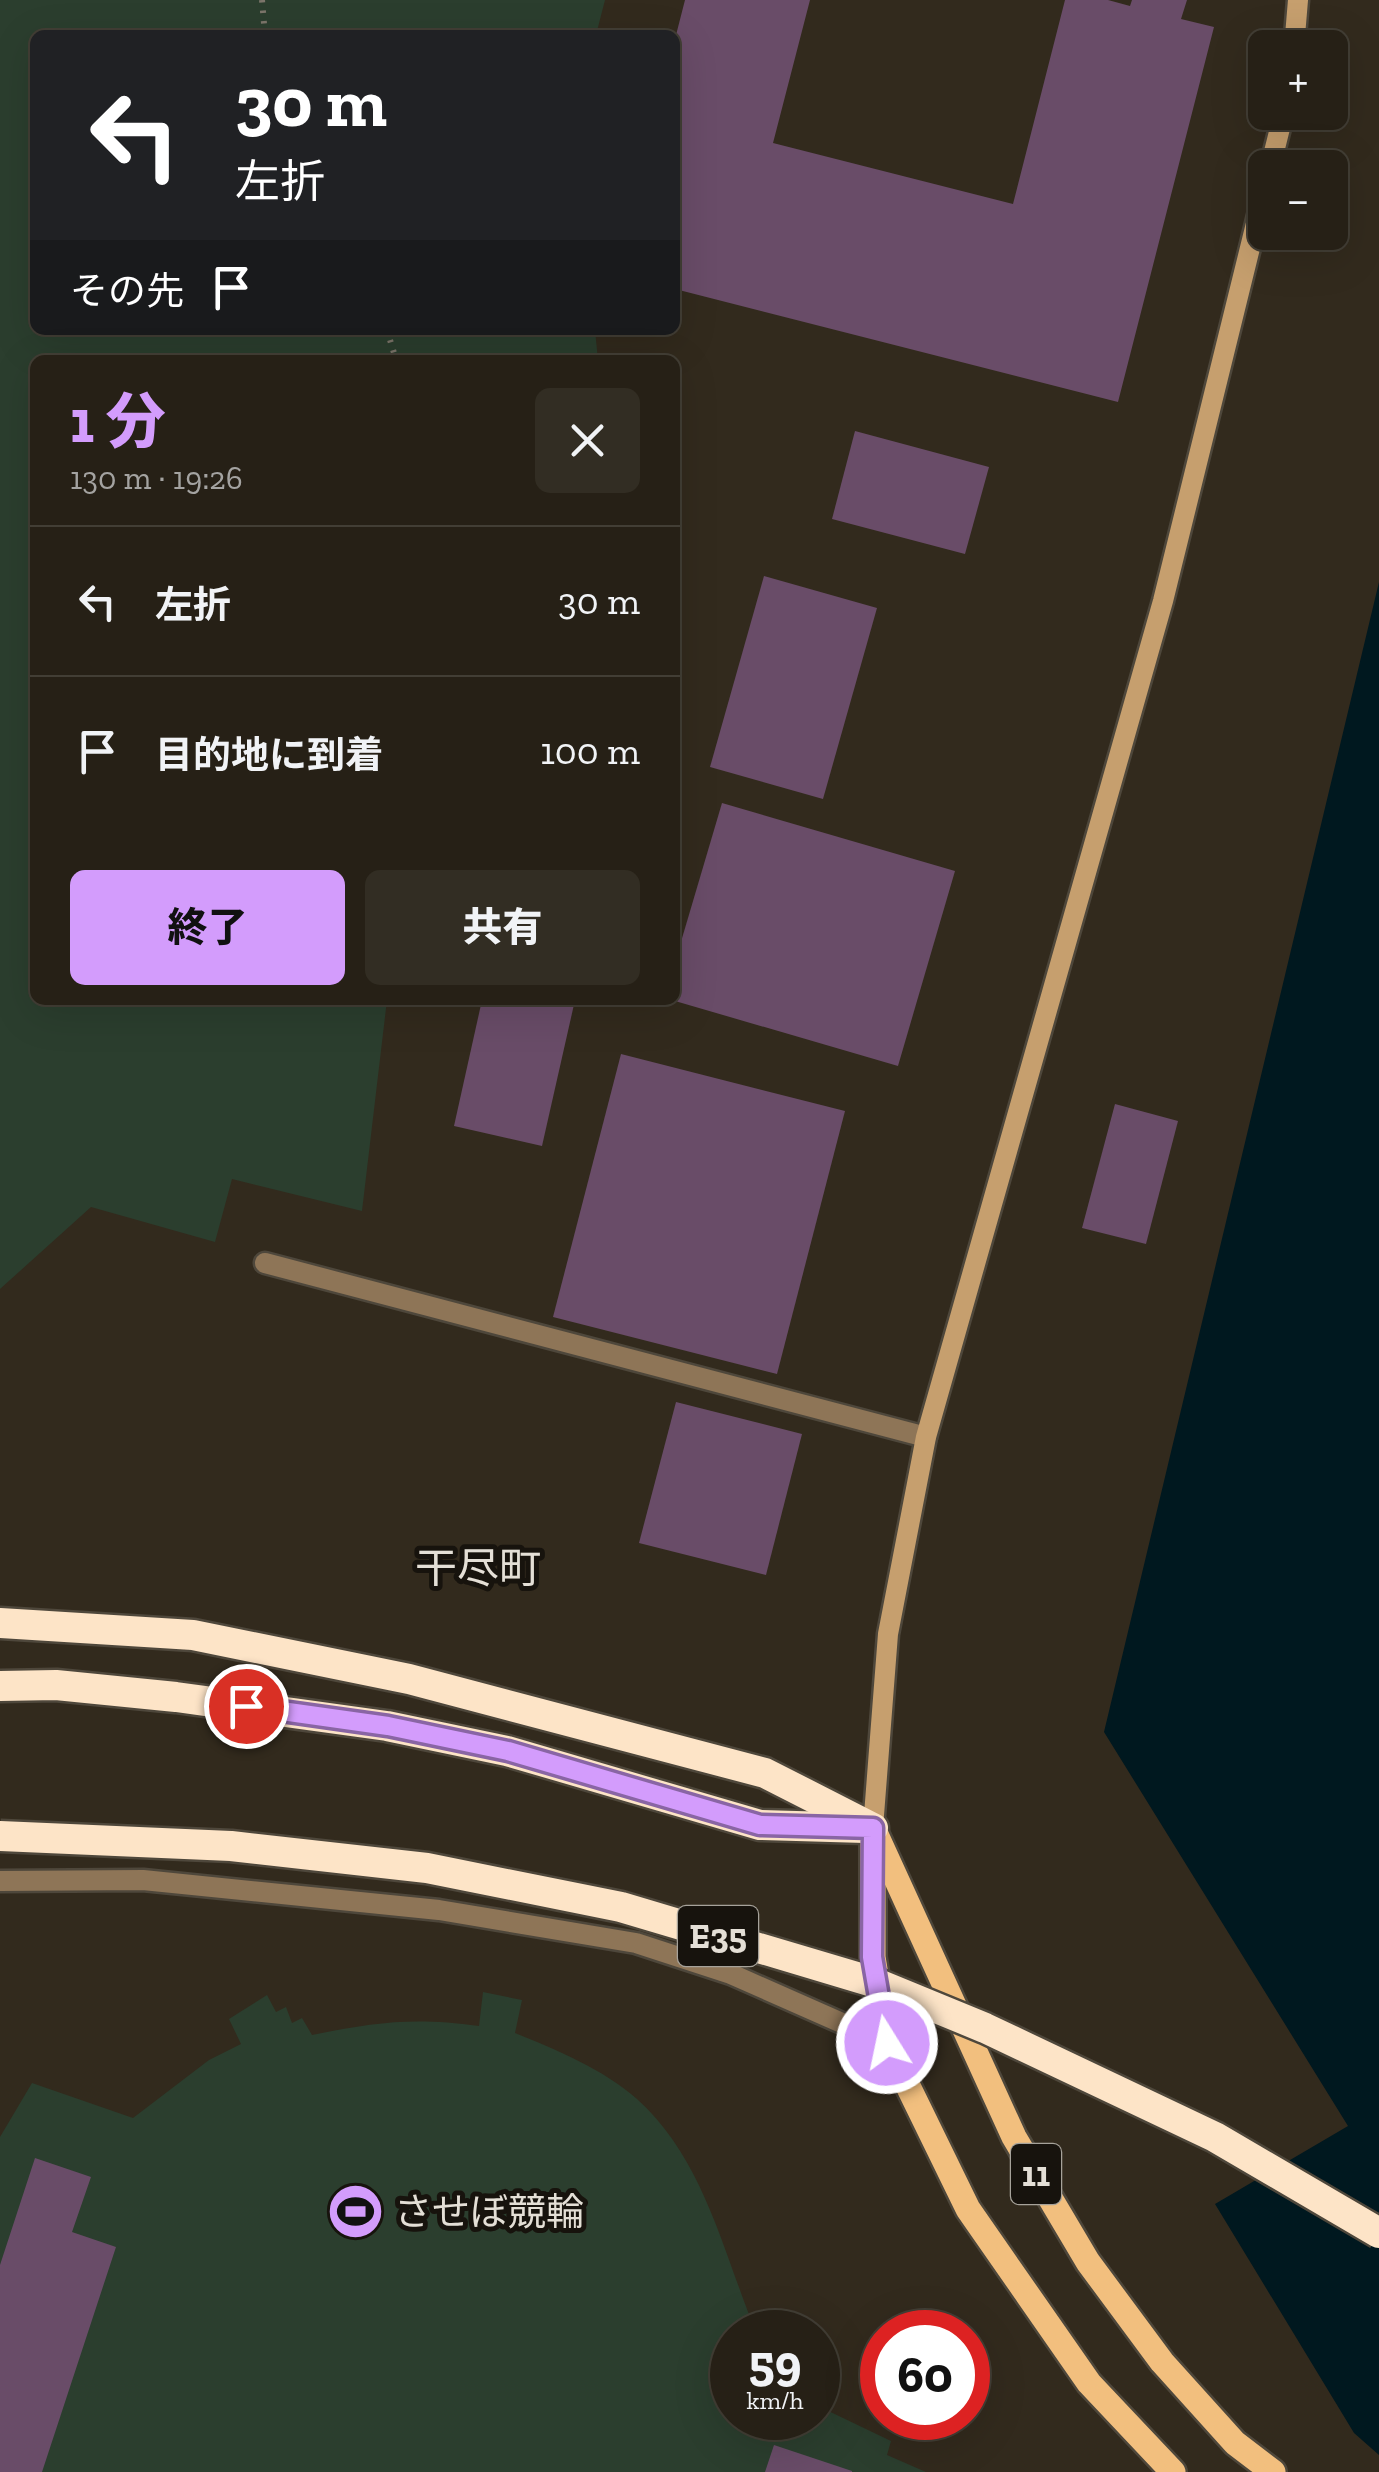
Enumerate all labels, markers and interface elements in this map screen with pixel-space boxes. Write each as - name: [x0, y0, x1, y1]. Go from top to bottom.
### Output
- map controls: [1248, 30, 1348, 250]
- button: +: [1248, 30, 1348, 130]
- text: 30 m: [235, 60, 387, 144]
- icon: left: [70, 70, 200, 200]
- button: −: [1248, 150, 1348, 250]
- text: 左折: [235, 155, 325, 209]
- icon: arrive: [204, 260, 259, 315]
- text: その先: [70, 268, 184, 314]
- text: 1 分: [70, 385, 165, 457]
- button: close: [535, 388, 640, 493]
- text: 130 m · 19:26: [70, 459, 243, 497]
- icon: left: [70, 574, 125, 629]
- text: 30 m: [558, 578, 640, 624]
- text: 左折: [155, 582, 231, 628]
- icon: arrive: [70, 724, 125, 779]
- text: 100 m: [540, 728, 640, 774]
- text: 目的地に到着: [155, 732, 383, 778]
- button: 終了: [70, 870, 345, 985]
- button: 共有: [365, 870, 640, 985]
- district label: 干尽町: [415, 1543, 541, 1594]
- pin: [204, 1664, 289, 1749]
- icon: arrive: [219, 1679, 274, 1734]
- road number: E35: [678, 1906, 758, 1966]
- position arrow: [835, 1991, 939, 2095]
- road number: 11: [1011, 2144, 1061, 2204]
- sports icon: させぼ競輪: [325, 2182, 385, 2242]
- place label: させぼ競輪: [394, 2189, 584, 2235]
- speed limit sign: 60: [860, 2310, 990, 2440]
- text: 59: [749, 2333, 801, 2393]
- text: km/h: [746, 2385, 804, 2415]

